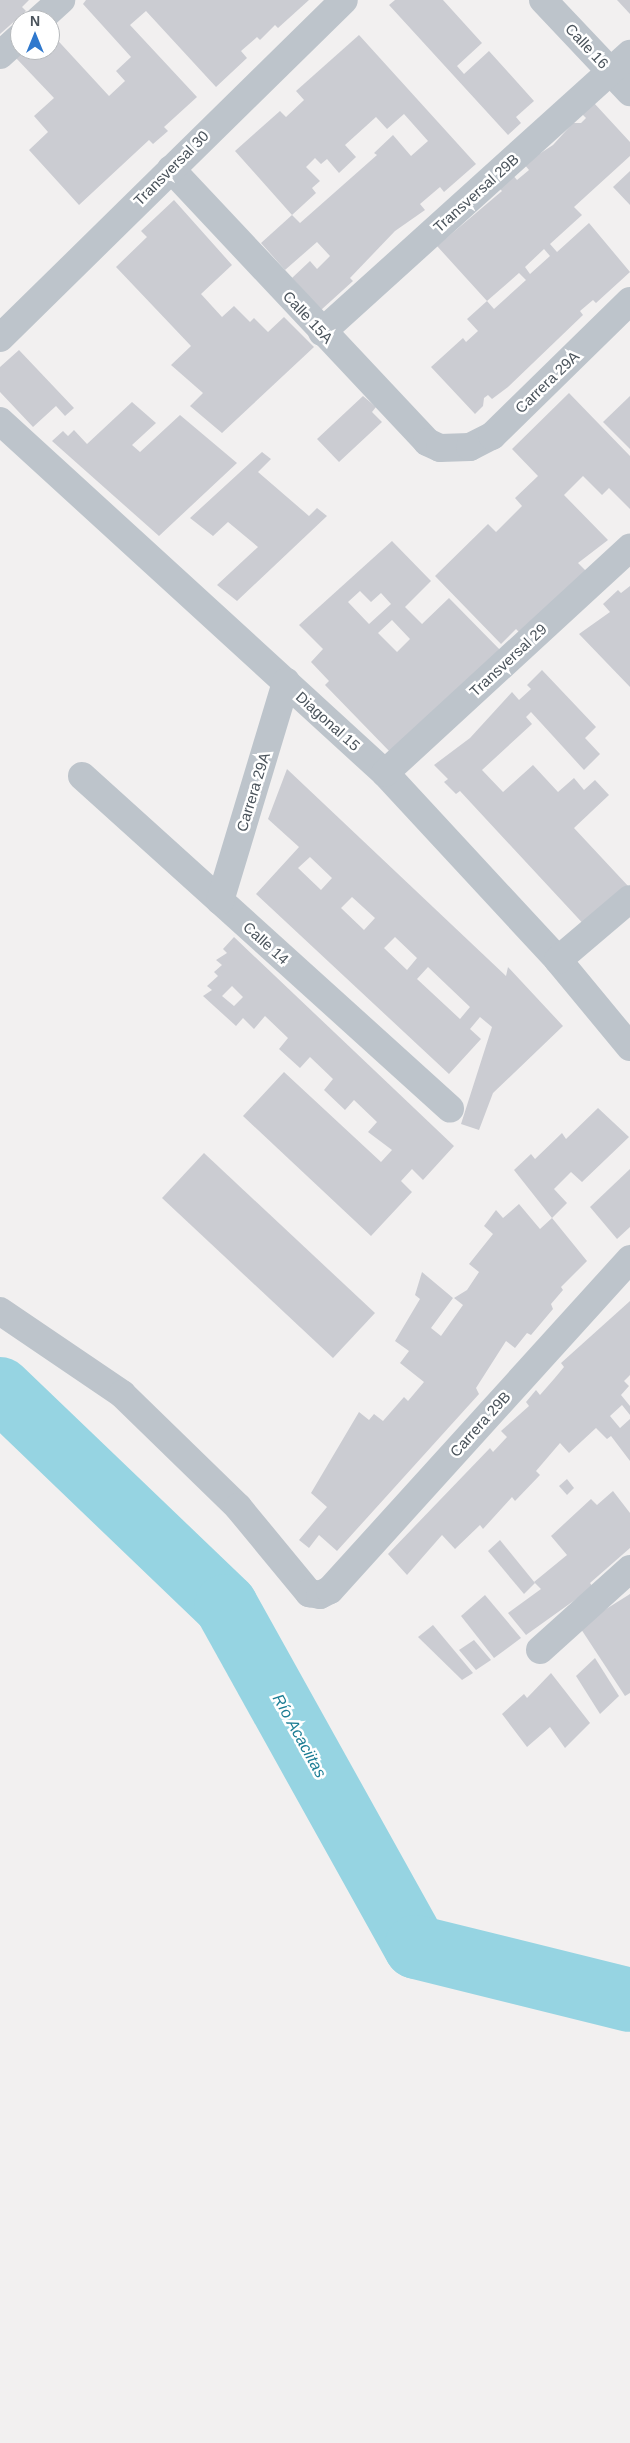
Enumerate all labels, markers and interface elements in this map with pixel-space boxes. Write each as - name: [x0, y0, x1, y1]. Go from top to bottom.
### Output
- north arrow: [10, 10, 60, 60]
- text: N: [30, 13, 40, 29]
- street label: Calle 16: [562, 20, 612, 72]
- street label: Transversal 30: [130, 127, 212, 209]
- street label: Transversal 29B: [430, 150, 522, 236]
- street label: Calle 15A: [279, 287, 337, 347]
- street label: Carrera 29A: [511, 347, 583, 417]
- street label: Transversal 29: [466, 620, 550, 700]
- street label: Diagonal 15: [292, 688, 364, 754]
- street label: Carrera 29A: [232, 750, 274, 834]
- street label: Calle 14: [240, 918, 292, 968]
- street label: Carrera 29B: [446, 1388, 514, 1460]
- water label: Río Acaciitas: [268, 1691, 330, 1781]

